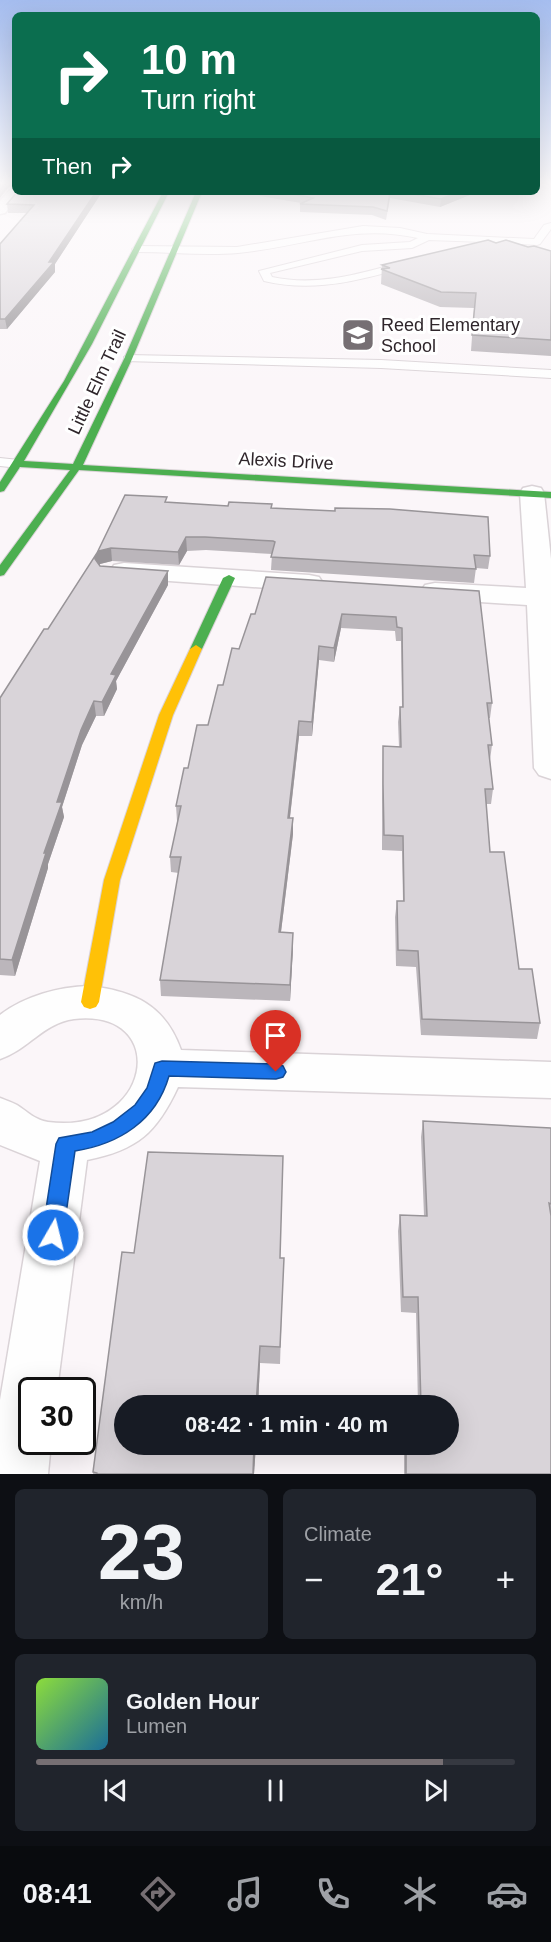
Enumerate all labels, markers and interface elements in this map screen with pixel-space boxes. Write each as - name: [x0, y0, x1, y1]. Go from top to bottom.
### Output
- icon: right: [42, 36, 120, 114]
- text: 10 m: [141, 36, 237, 83]
- text: Turn right: [141, 85, 256, 115]
- icon: right: [104, 150, 137, 183]
- text: Then: [42, 154, 92, 179]
- place label: Reed Elementary School: [381, 315, 520, 356]
- school or university icon: Reed Elementary School: [340, 317, 376, 353]
- street label: Little Elm Trail: [64, 327, 130, 437]
- street label: Alexis Drive: [238, 449, 334, 473]
- pin: [250, 1010, 301, 1072]
- icon: arrive: [259, 1019, 292, 1052]
- position arrow: [21, 1203, 85, 1267]
- speed limit sign: 30: [18, 1377, 96, 1455]
- text: 08:42 · 1 min · 40 m: [185, 1412, 388, 1437]
- text: 23: [98, 1508, 185, 1596]
- text: Climate: [304, 1523, 372, 1545]
- text: 21°: [375, 1554, 444, 1605]
- text: −: [304, 1561, 323, 1598]
- text: +: [496, 1561, 515, 1598]
- text: km/h: [120, 1591, 163, 1613]
- text: Golden Hour: [126, 1689, 259, 1714]
- text: Lumen: [126, 1715, 187, 1737]
- icon: previous: [99, 1774, 132, 1807]
- icon: pause: [259, 1774, 292, 1807]
- icon: next: [419, 1774, 452, 1807]
- icon: directions: [137, 1873, 179, 1915]
- icon: music: [224, 1873, 266, 1915]
- icon: phone: [312, 1873, 354, 1915]
- icon: climate: [399, 1873, 441, 1915]
- icon: car: [486, 1873, 528, 1915]
- text: 08:41: [23, 1879, 92, 1909]

